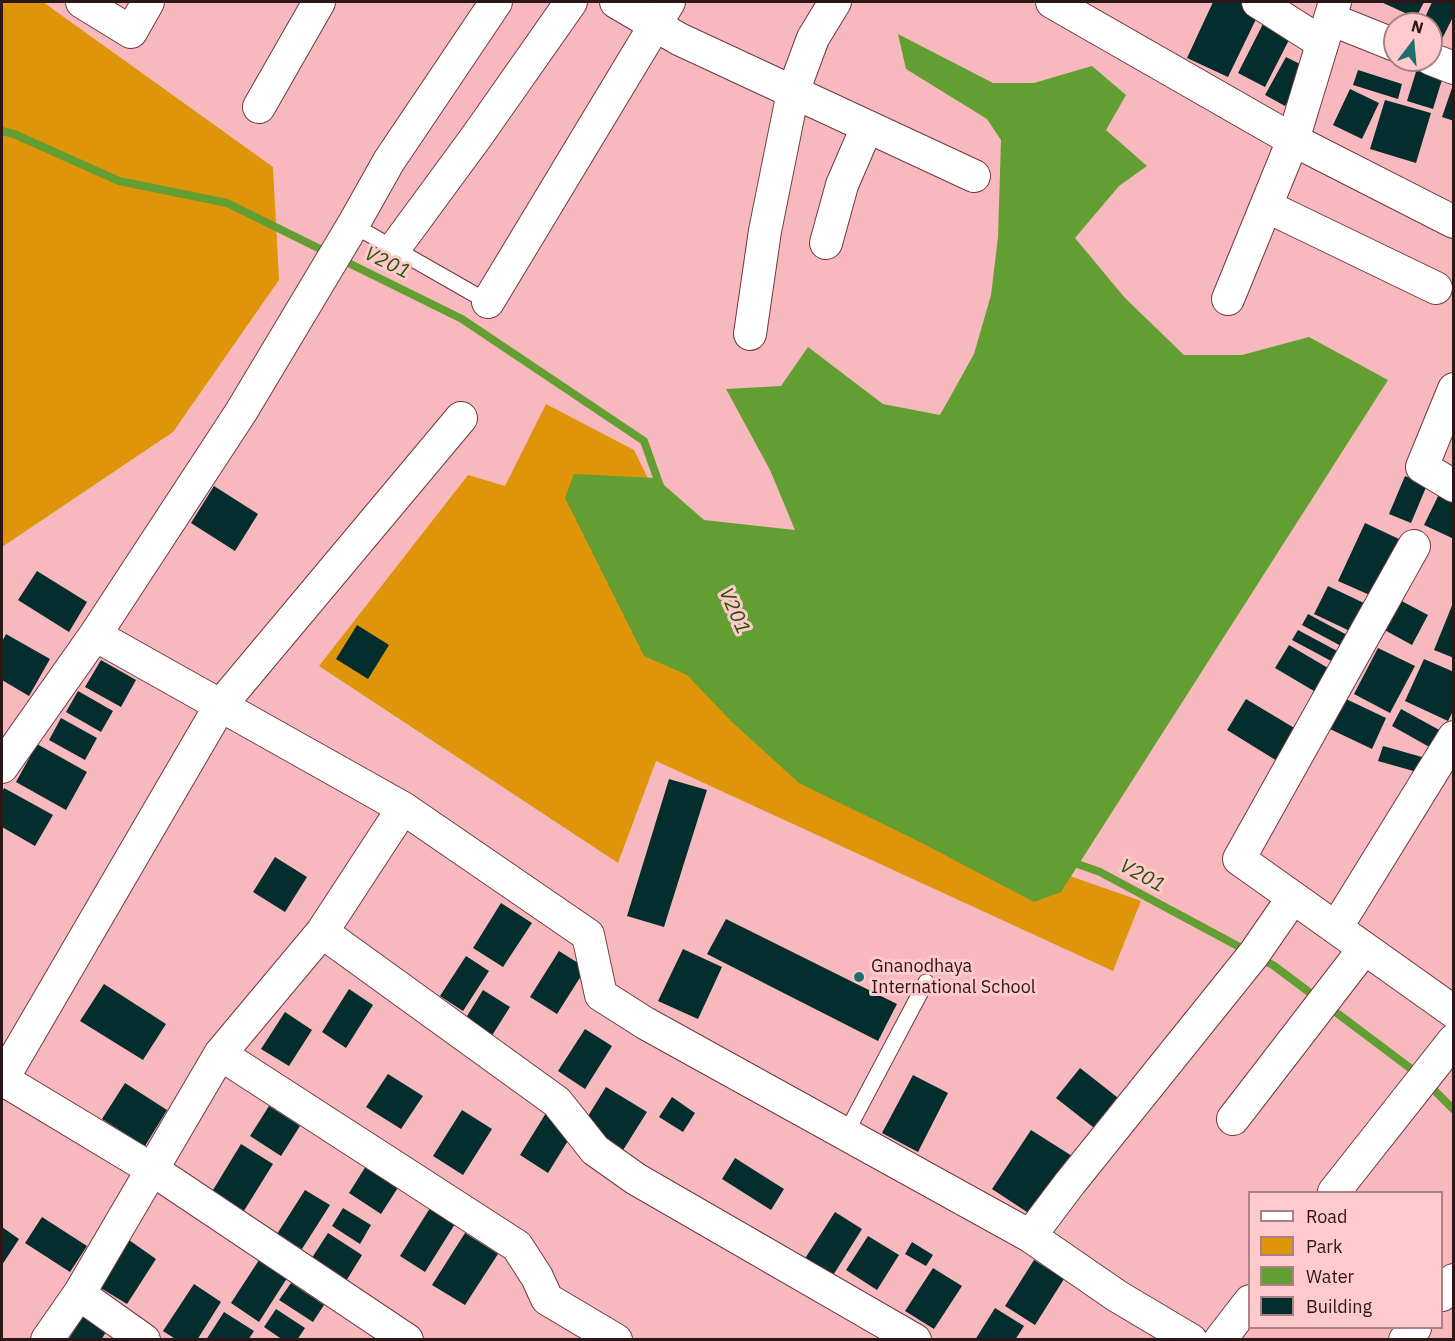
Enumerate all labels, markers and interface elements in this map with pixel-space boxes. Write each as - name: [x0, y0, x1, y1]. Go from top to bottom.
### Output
- north arrow: [1383, 12, 1443, 72]
- text: N: [1409, 15, 1426, 38]
- water label: V201: [360, 242, 414, 284]
- water label: V201: [713, 584, 755, 638]
- water label: V201: [1115, 854, 1169, 898]
- place label: Gnanodhaya International School: [871, 956, 1036, 998]
- marker: Gnanodhaya International School: [852, 970, 866, 984]
- legend: [1248, 1191, 1443, 1329]
- text: Road: [1306, 1205, 1347, 1228]
- text: Park: [1306, 1235, 1342, 1258]
- text: Water: [1306, 1265, 1354, 1288]
- text: Building: [1306, 1295, 1372, 1318]

